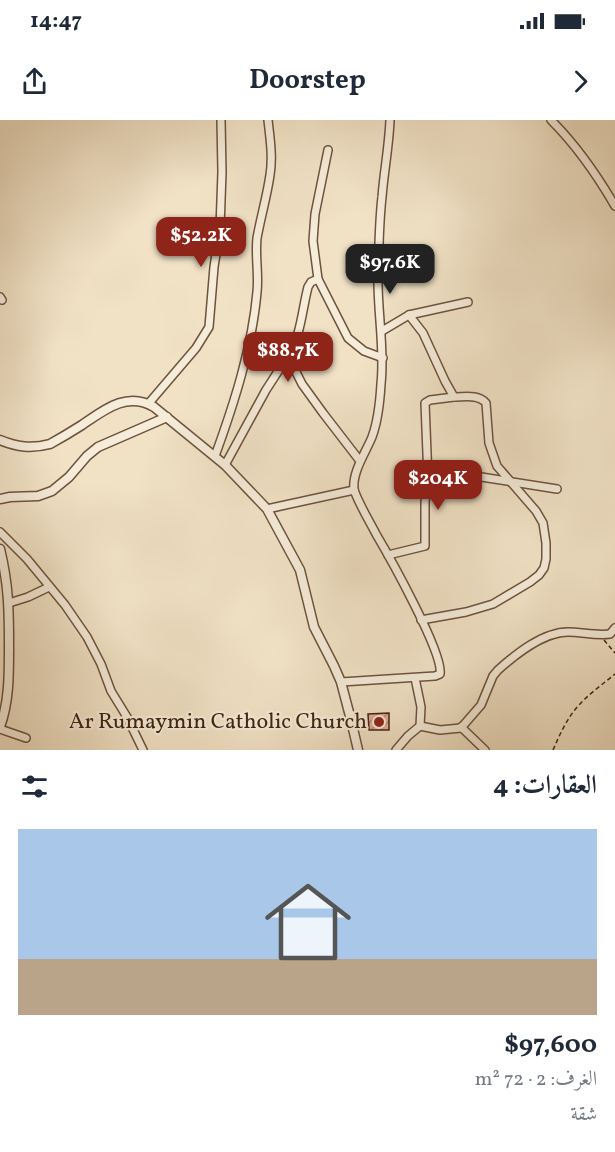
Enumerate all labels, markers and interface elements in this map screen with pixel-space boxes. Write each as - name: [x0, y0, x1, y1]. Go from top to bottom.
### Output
- text: 14:47: [30, 6, 82, 37]
- text: Doorstep: [249, 62, 366, 100]
- icon: share: [18, 65, 51, 98]
- icon: forward: [564, 65, 597, 98]
- pin: $52.2K: [152, 217, 250, 268]
- text: $52.2K: [170, 222, 232, 250]
- pin: $97.6K: [341, 244, 439, 295]
- text: $97.6K: [360, 249, 420, 277]
- pin: $88.7K: [239, 332, 337, 383]
- text: $88.7K: [257, 337, 319, 365]
- pin: $204K: [396, 460, 480, 511]
- text: $204K: [408, 465, 468, 493]
- place label: Ar Rumaymin Catholic Church: [69, 707, 367, 738]
- marker: Ar Rumaymin Catholic Church: [372, 715, 386, 729]
- text: العقارات: 4: [493, 768, 597, 804]
- icon: filters: [18, 770, 51, 803]
- icon: home: [254, 868, 362, 976]
- text: $97,600: [504, 1027, 597, 1063]
- text: الغرف: 2 · 72 m²: [475, 1066, 597, 1094]
- text: شقة: [571, 1101, 597, 1129]

